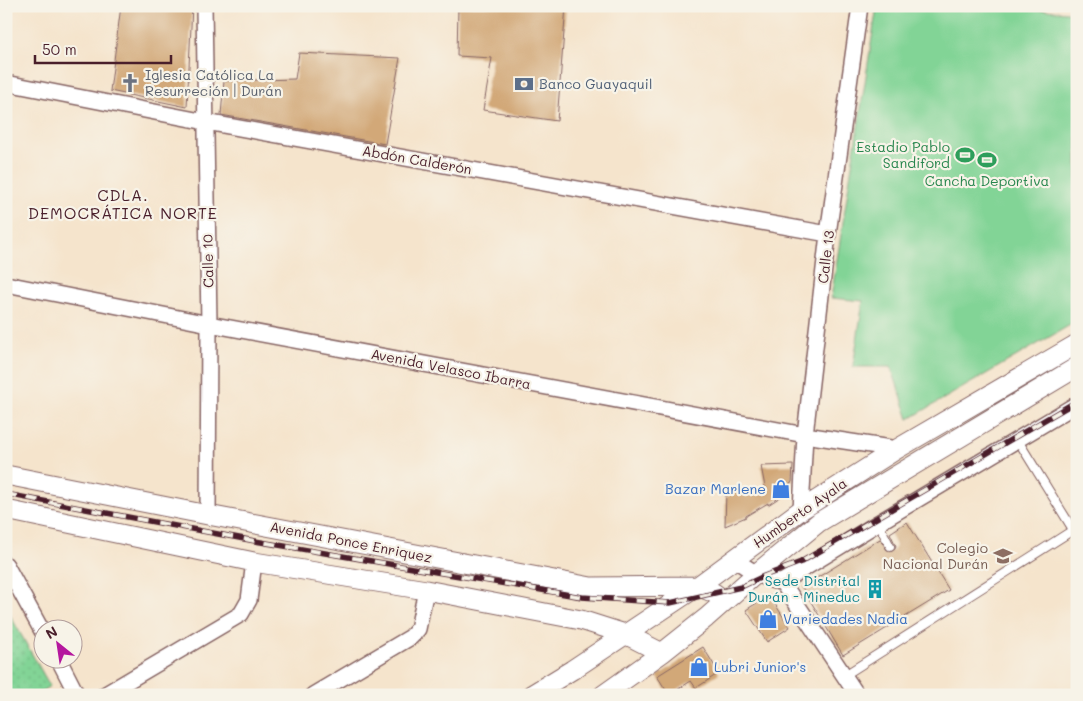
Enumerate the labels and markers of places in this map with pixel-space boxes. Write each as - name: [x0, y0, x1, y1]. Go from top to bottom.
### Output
- place label: Iglesia Católica La Resurreción | Durán: [145, 65, 282, 100]
- church icon: Iglesia Católica La Resurreción | Durán: [119, 72, 141, 94]
- bank icon: Banco Guayaquil: [513, 73, 535, 95]
- place label: Banco Guayaquil: [539, 74, 652, 93]
- place label: Estadio Pablo Sandiford: [856, 137, 950, 172]
- sports icon: Estadio Pablo Sandiford: [954, 144, 976, 166]
- sports icon: Cancha Deportiva: [976, 149, 998, 171]
- place label: Cancha Deportiva: [925, 171, 1049, 190]
- shop icon: Bazar Marlene: [770, 478, 792, 500]
- place label: Bazar Marlene: [665, 479, 766, 498]
- place label: Colegio Nacional Durán: [883, 538, 988, 573]
- school or university icon: Colegio Nacional Durán: [992, 545, 1014, 567]
- place label: Sede Distrital Durán - Mineduc: [748, 571, 860, 606]
- building icon: Sede Distrital Durán - Mineduc: [864, 578, 886, 600]
- shop icon: Variedades Nadia: [757, 608, 779, 630]
- place label: Variedades Nadia: [783, 609, 908, 628]
- shop icon: Lubri Junior's: [688, 656, 710, 678]
- place label: Lubri Junior's: [714, 657, 806, 676]

